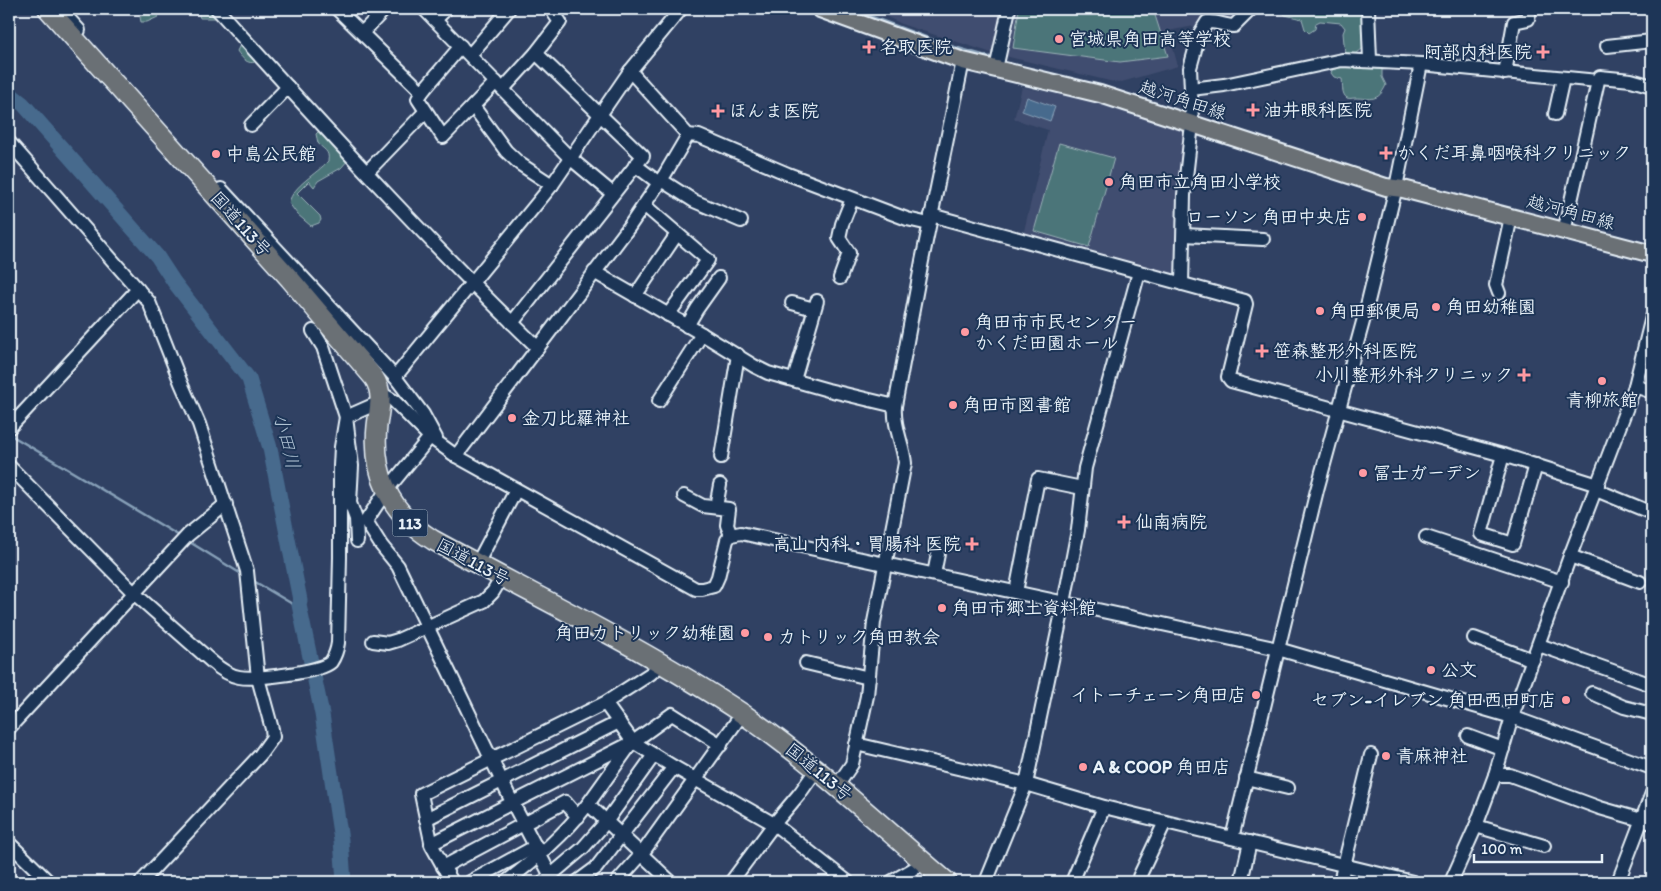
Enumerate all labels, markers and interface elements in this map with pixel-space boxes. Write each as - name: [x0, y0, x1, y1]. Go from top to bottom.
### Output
- place label: 宮城県角田高等学校: [1069, 28, 1231, 50]
- marker: 宮城県角田高等学校: [1053, 33, 1065, 45]
- place label: 名取医院: [880, 36, 952, 58]
- marker: 名取医院: [862, 40, 876, 54]
- place label: 阿部内科医院: [1424, 41, 1532, 63]
- marker: 阿部内科医院: [1536, 45, 1550, 59]
- street label: 越河角田線: [1137, 76, 1229, 124]
- place label: 油井眼科医院: [1264, 99, 1372, 121]
- place label: ほんま医院: [729, 100, 819, 122]
- marker: 油井眼科医院: [1246, 103, 1260, 117]
- marker: ほんま医院: [711, 104, 725, 118]
- place label: かくだ耳鼻咽喉科クリニック: [1397, 142, 1631, 164]
- place label: 中島公民館: [226, 143, 316, 165]
- marker: かくだ耳鼻咽喉科クリニック: [1379, 146, 1393, 160]
- marker: 中島公民館: [210, 148, 222, 160]
- place label: 角田市立角田小学校: [1119, 171, 1281, 193]
- marker: 角田市立角田小学校: [1103, 176, 1115, 188]
- street label: 国道113号: [206, 187, 276, 261]
- street label: 越河角田線: [1525, 190, 1617, 234]
- place label: ローソン 角田中央店: [1186, 206, 1352, 228]
- marker: ローソン 角田中央店: [1356, 211, 1368, 223]
- place label: 角田幼稚園: [1446, 296, 1536, 318]
- place label: 角田郵便局: [1330, 300, 1420, 322]
- marker: 角田幼稚園: [1430, 301, 1442, 313]
- marker: 角田郵便局: [1314, 305, 1326, 317]
- place label: 角田市市民センター かくだ田園ホール: [975, 311, 1137, 354]
- marker: 角田市市民センター かくだ田園ホール: [959, 326, 971, 338]
- place label: 笹森整形外科医院: [1273, 340, 1417, 362]
- marker: 笹森整形外科医院: [1255, 344, 1269, 358]
- place label: 小川整形外科クリニック: [1315, 364, 1513, 386]
- marker: 小川整形外科クリニック: [1517, 368, 1531, 382]
- marker: 青柳旅館: [1596, 375, 1608, 387]
- place label: 青柳旅館: [1566, 389, 1638, 411]
- place label: 角田市図書館: [963, 394, 1071, 416]
- marker: 角田市図書館: [947, 399, 959, 411]
- place label: 金刀比羅神社: [522, 407, 630, 429]
- water label: 小田川: [269, 411, 305, 471]
- marker: 金刀比羅神社: [506, 412, 518, 424]
- place label: 冨士ガーデン: [1373, 462, 1481, 484]
- marker: 冨士ガーデン: [1357, 467, 1369, 479]
- road number: 113: [392, 509, 428, 536]
- place label: 仙南病院: [1135, 511, 1207, 533]
- marker: 仙南病院: [1117, 515, 1131, 529]
- street label: 国道113号: [432, 533, 514, 591]
- place label: 高山 内科・胃腸科 医院: [773, 533, 961, 555]
- marker: 高山 内科・胃腸科 医院: [965, 537, 979, 551]
- place label: 角田市郷土資料館: [952, 597, 1096, 619]
- marker: 角田市郷土資料館: [936, 602, 948, 614]
- place label: 角田カトリック幼稚園: [555, 622, 735, 644]
- place label: カトリック角田教会: [778, 626, 940, 648]
- marker: 角田カトリック幼稚園: [739, 627, 751, 639]
- marker: カトリック角田教会: [762, 631, 774, 643]
- place label: 公文: [1441, 659, 1477, 681]
- marker: 公文: [1425, 664, 1437, 676]
- place label: イトーチェーン角田店: [1070, 684, 1246, 706]
- marker: イトーチェーン角田店: [1250, 689, 1262, 701]
- place label: セブン-イレブン 角田西田町店: [1311, 689, 1556, 711]
- marker: セブン-イレブン 角田西田町店: [1560, 694, 1572, 706]
- street label: 国道113号: [781, 738, 857, 806]
- place label: 青麻神社: [1396, 745, 1468, 767]
- marker: 青麻神社: [1380, 750, 1392, 762]
- place label: A & COOP 角田店: [1092, 756, 1230, 778]
- marker: A & COOP 角田店: [1077, 761, 1089, 773]
- scale bar: [1474, 831, 1601, 863]
- text: 100 m: [1481, 840, 1523, 858]

